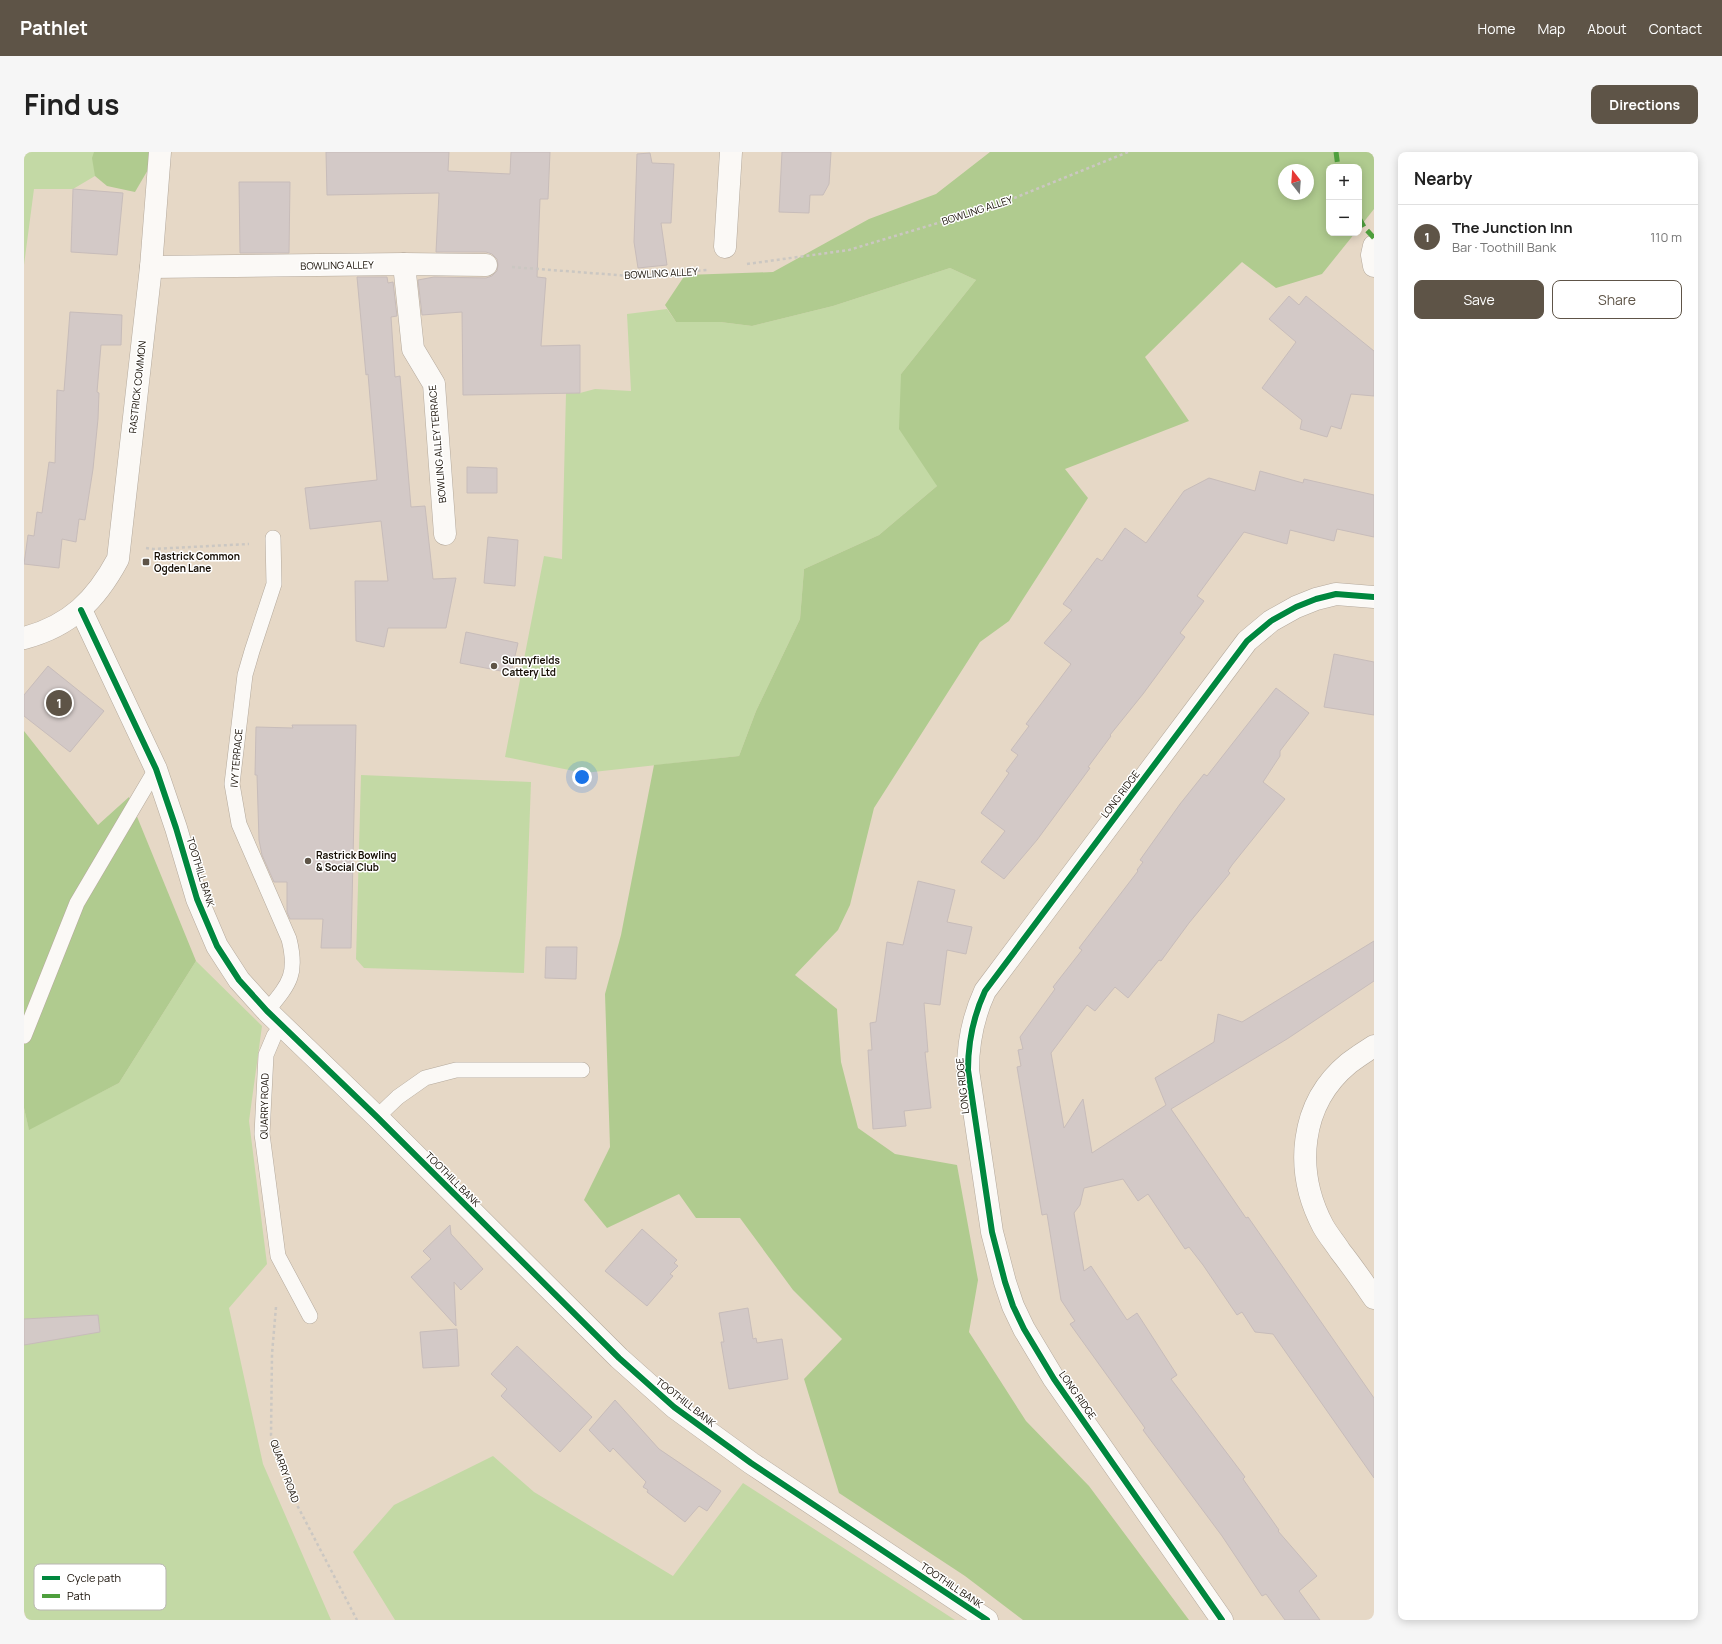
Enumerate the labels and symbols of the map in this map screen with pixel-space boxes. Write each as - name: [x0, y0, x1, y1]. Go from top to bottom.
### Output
- north arrow: [1278, 164, 1314, 200]
- street label: BOWLING ALLEY: [940, 192, 1015, 228]
- street label: BOWLING ALLEY: [300, 257, 374, 273]
- street label: BOWLING ALLEY: [624, 264, 699, 282]
- street label: RASTRICK COMMON: [125, 340, 149, 434]
- street label: BOWLING ALLEY TERRACE: [425, 384, 449, 504]
- place label: Rastrick Common Ogden Lane: [154, 549, 240, 575]
- marker: Rastrick Common Ogden Lane: [141, 557, 151, 567]
- place label: Sunnyfields Cattery Ltd: [502, 653, 560, 679]
- marker: Sunnyfields Cattery Ltd: [489, 661, 499, 671]
- pin: 1: [46, 688, 72, 718]
- street label: IVY TERRACE: [226, 728, 246, 788]
- your location: [572, 767, 592, 787]
- street label: LONG RIDGE: [1098, 767, 1143, 821]
- street label: TOOTHILL BANK: [184, 835, 218, 909]
- place label: Rastrick Bowling & Social Club: [316, 848, 396, 874]
- marker: Rastrick Bowling & Social Club: [303, 856, 313, 866]
- street label: LONG RIDGE: [952, 1057, 972, 1115]
- street label: QUARRY ROAD: [256, 1072, 272, 1139]
- street label: TOOTHILL BANK: [422, 1148, 484, 1210]
- street label: LONG RIDGE: [1056, 1368, 1100, 1422]
- street label: TOOTHILL BANK: [653, 1374, 719, 1430]
- street label: QUARRY ROAD: [267, 1437, 303, 1505]
- street label: TOOTHILL BANK: [918, 1559, 986, 1611]
- legend: [34, 1564, 166, 1610]
- text: Cycle path: [67, 1570, 121, 1585]
- text: Path: [67, 1588, 90, 1603]

